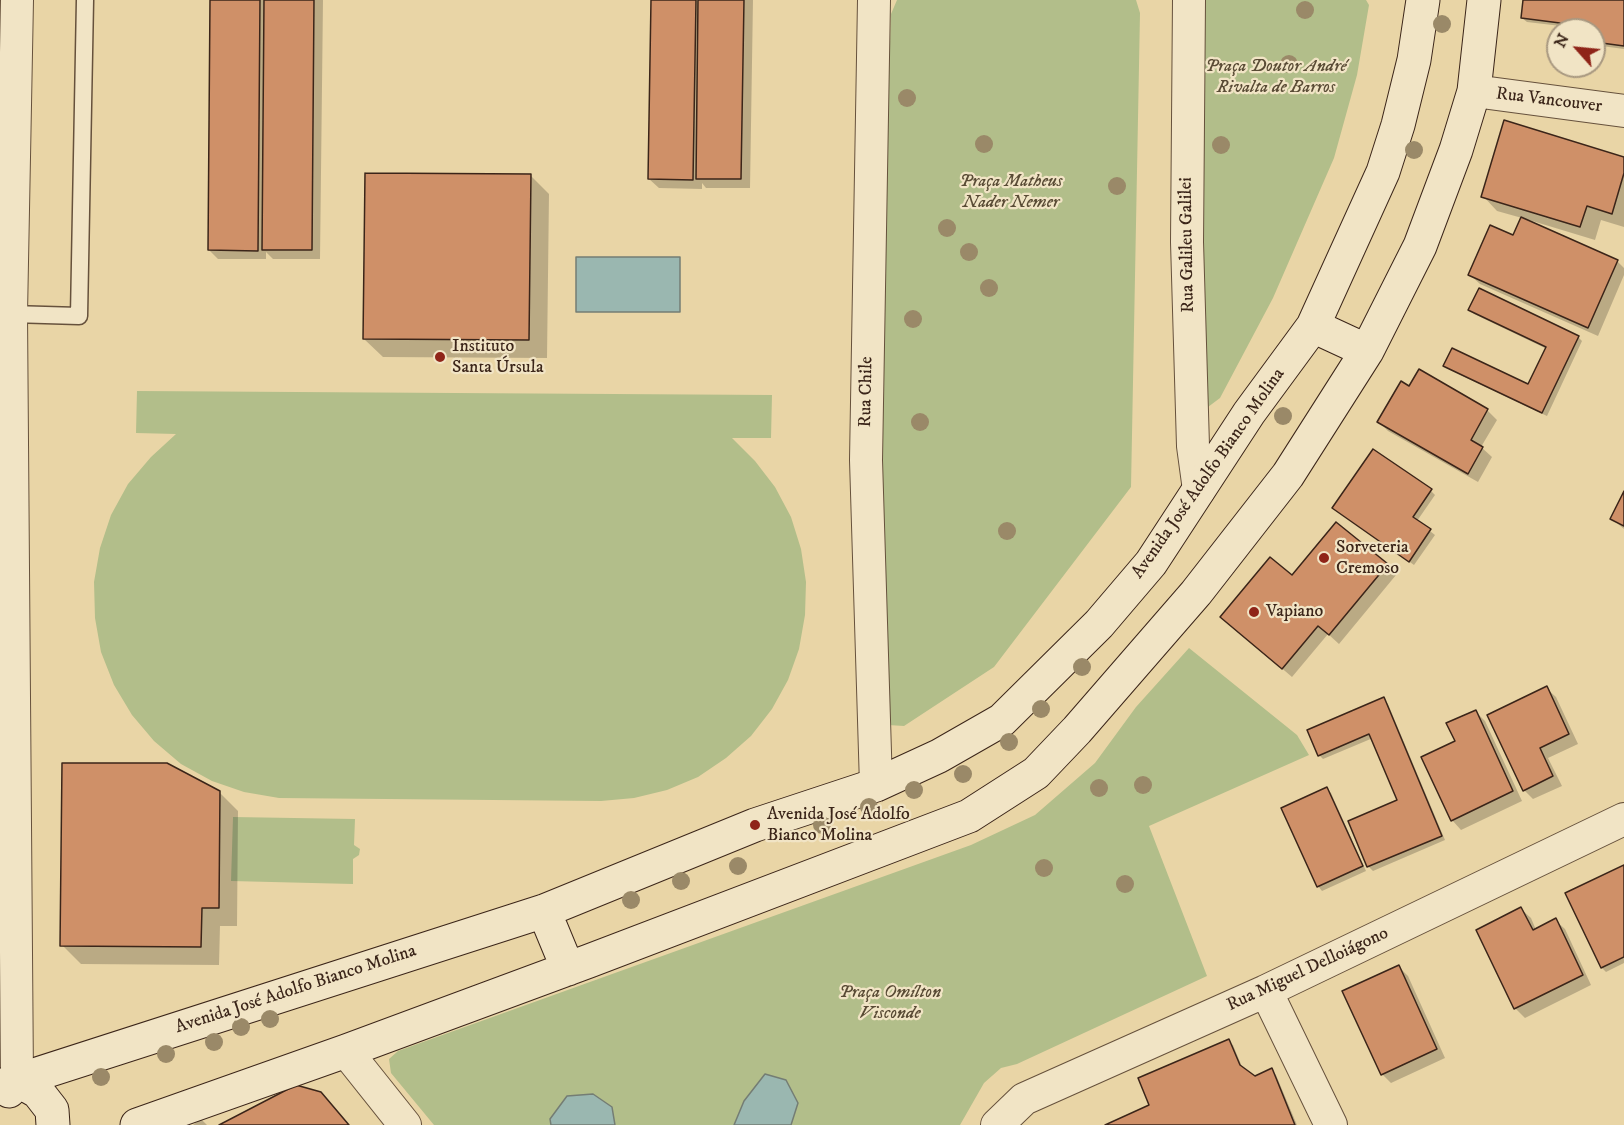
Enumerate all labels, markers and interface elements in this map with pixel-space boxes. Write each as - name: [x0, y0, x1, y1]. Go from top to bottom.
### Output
- north arrow: [1546, 18, 1606, 78]
- text: N: [1550, 30, 1574, 51]
- park label: Praça Doutor André Rivalta de Barros: [1205, 56, 1347, 98]
- street label: Rua Vancouver: [1495, 84, 1603, 118]
- park label: Praça Matheus Nader Nemer: [959, 171, 1063, 213]
- street label: Rua Galileu Galilei: [1176, 177, 1200, 313]
- place label: Instituto Santa Úrsula: [452, 336, 544, 378]
- marker: Instituto Santa Úrsula: [433, 350, 447, 364]
- street label: Rua Chile: [856, 356, 878, 428]
- street label: Avenida José Adolfo Bianco Molina: [1128, 365, 1290, 583]
- place label: Sorveteria Cremoso: [1336, 537, 1409, 580]
- marker: Sorveteria Cremoso: [1317, 551, 1331, 565]
- place label: Vapiano: [1266, 601, 1323, 623]
- marker: Vapiano: [1247, 605, 1261, 619]
- place label: Avenida José Adolfo Bianco Molina: [767, 804, 910, 846]
- marker: Avenida José Adolfo Bianco Molina: [748, 818, 762, 832]
- street label: Rua Miguel Delloiágono: [1224, 923, 1392, 1017]
- street label: Avenida José Adolfo Bianco Molina: [173, 941, 419, 1039]
- park label: Praça Omílton Visconde: [839, 982, 941, 1024]

